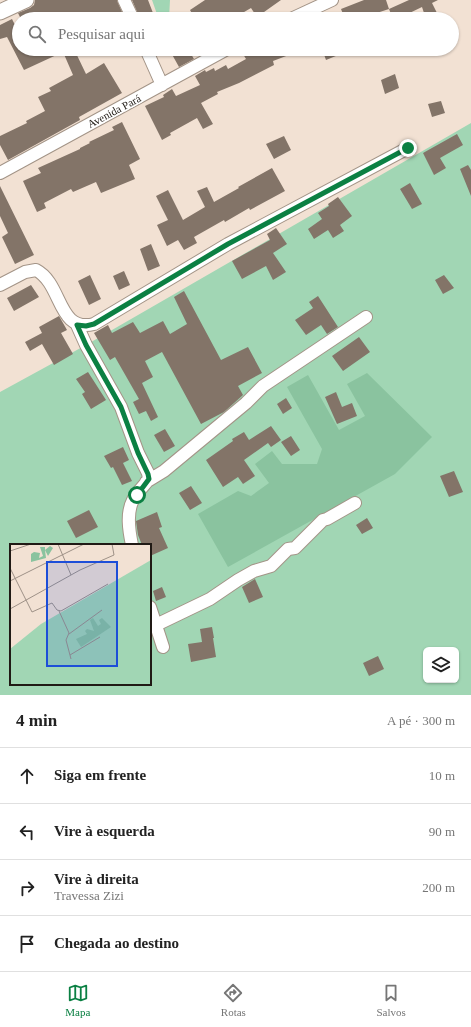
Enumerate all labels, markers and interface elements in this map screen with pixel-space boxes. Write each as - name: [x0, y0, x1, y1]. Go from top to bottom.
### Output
- search box: [12, 12, 459, 56]
- icon: search: [26, 23, 48, 45]
- text: Pesquisar aqui: [58, 26, 145, 42]
- street label: Avenida Pará: [85, 92, 143, 130]
- route end: [399, 139, 417, 157]
- route start: [128, 486, 146, 504]
- inset map: [10, 544, 151, 685]
- map controls: [423, 647, 459, 683]
- button: layers: [423, 647, 459, 683]
- text: 4 min: [16, 711, 57, 730]
- text: A pé · 300 m: [387, 713, 455, 728]
- icon: ahead: [16, 765, 38, 787]
- text: Siga em frente: [54, 767, 146, 783]
- text: 10 m: [429, 768, 455, 783]
- icon: left: [16, 821, 38, 843]
- text: Vire à esquerda: [54, 823, 155, 839]
- text: 90 m: [429, 824, 455, 839]
- text: Vire à direita: [54, 871, 139, 887]
- icon: right: [16, 877, 38, 899]
- text: 200 m: [422, 880, 455, 895]
- text: Travessa Zizi: [54, 888, 124, 903]
- icon: arrive: [16, 933, 38, 955]
- text: Chegada ao destino: [54, 935, 179, 951]
- tab: Mapa: [65, 982, 90, 1018]
- tab: Rotas: [221, 982, 246, 1018]
- tab: Salvos: [376, 982, 406, 1018]

